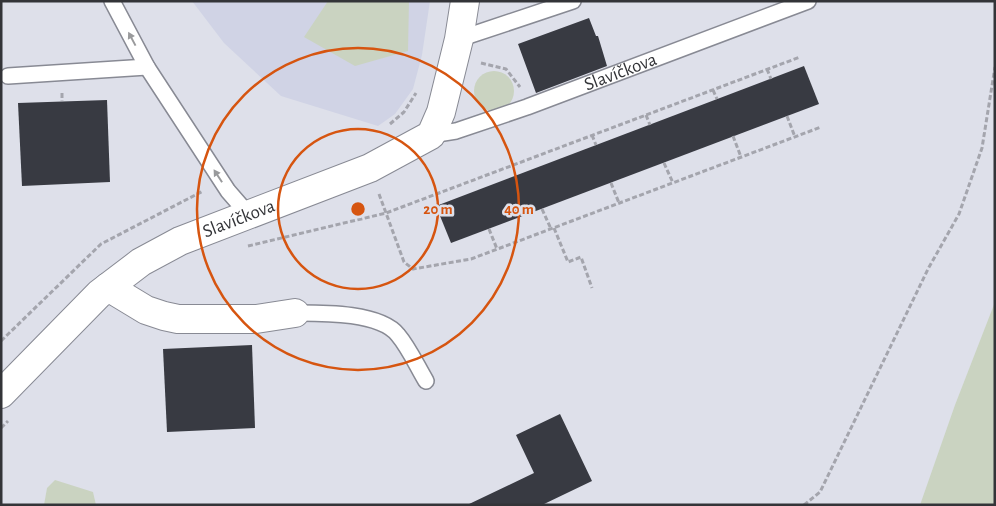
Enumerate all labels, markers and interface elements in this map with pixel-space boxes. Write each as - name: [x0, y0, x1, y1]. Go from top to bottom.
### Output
- one-way arrow: [128, 31, 136, 46]
- street label: Slavíčkova: [581, 49, 659, 94]
- one-way arrow: [214, 169, 223, 183]
- street label: Slavíčkova: [200, 196, 278, 241]
- centre of rings: [349, 200, 367, 218]
- text: 20 m: [423, 202, 453, 217]
- text: 40 m: [504, 202, 534, 217]

